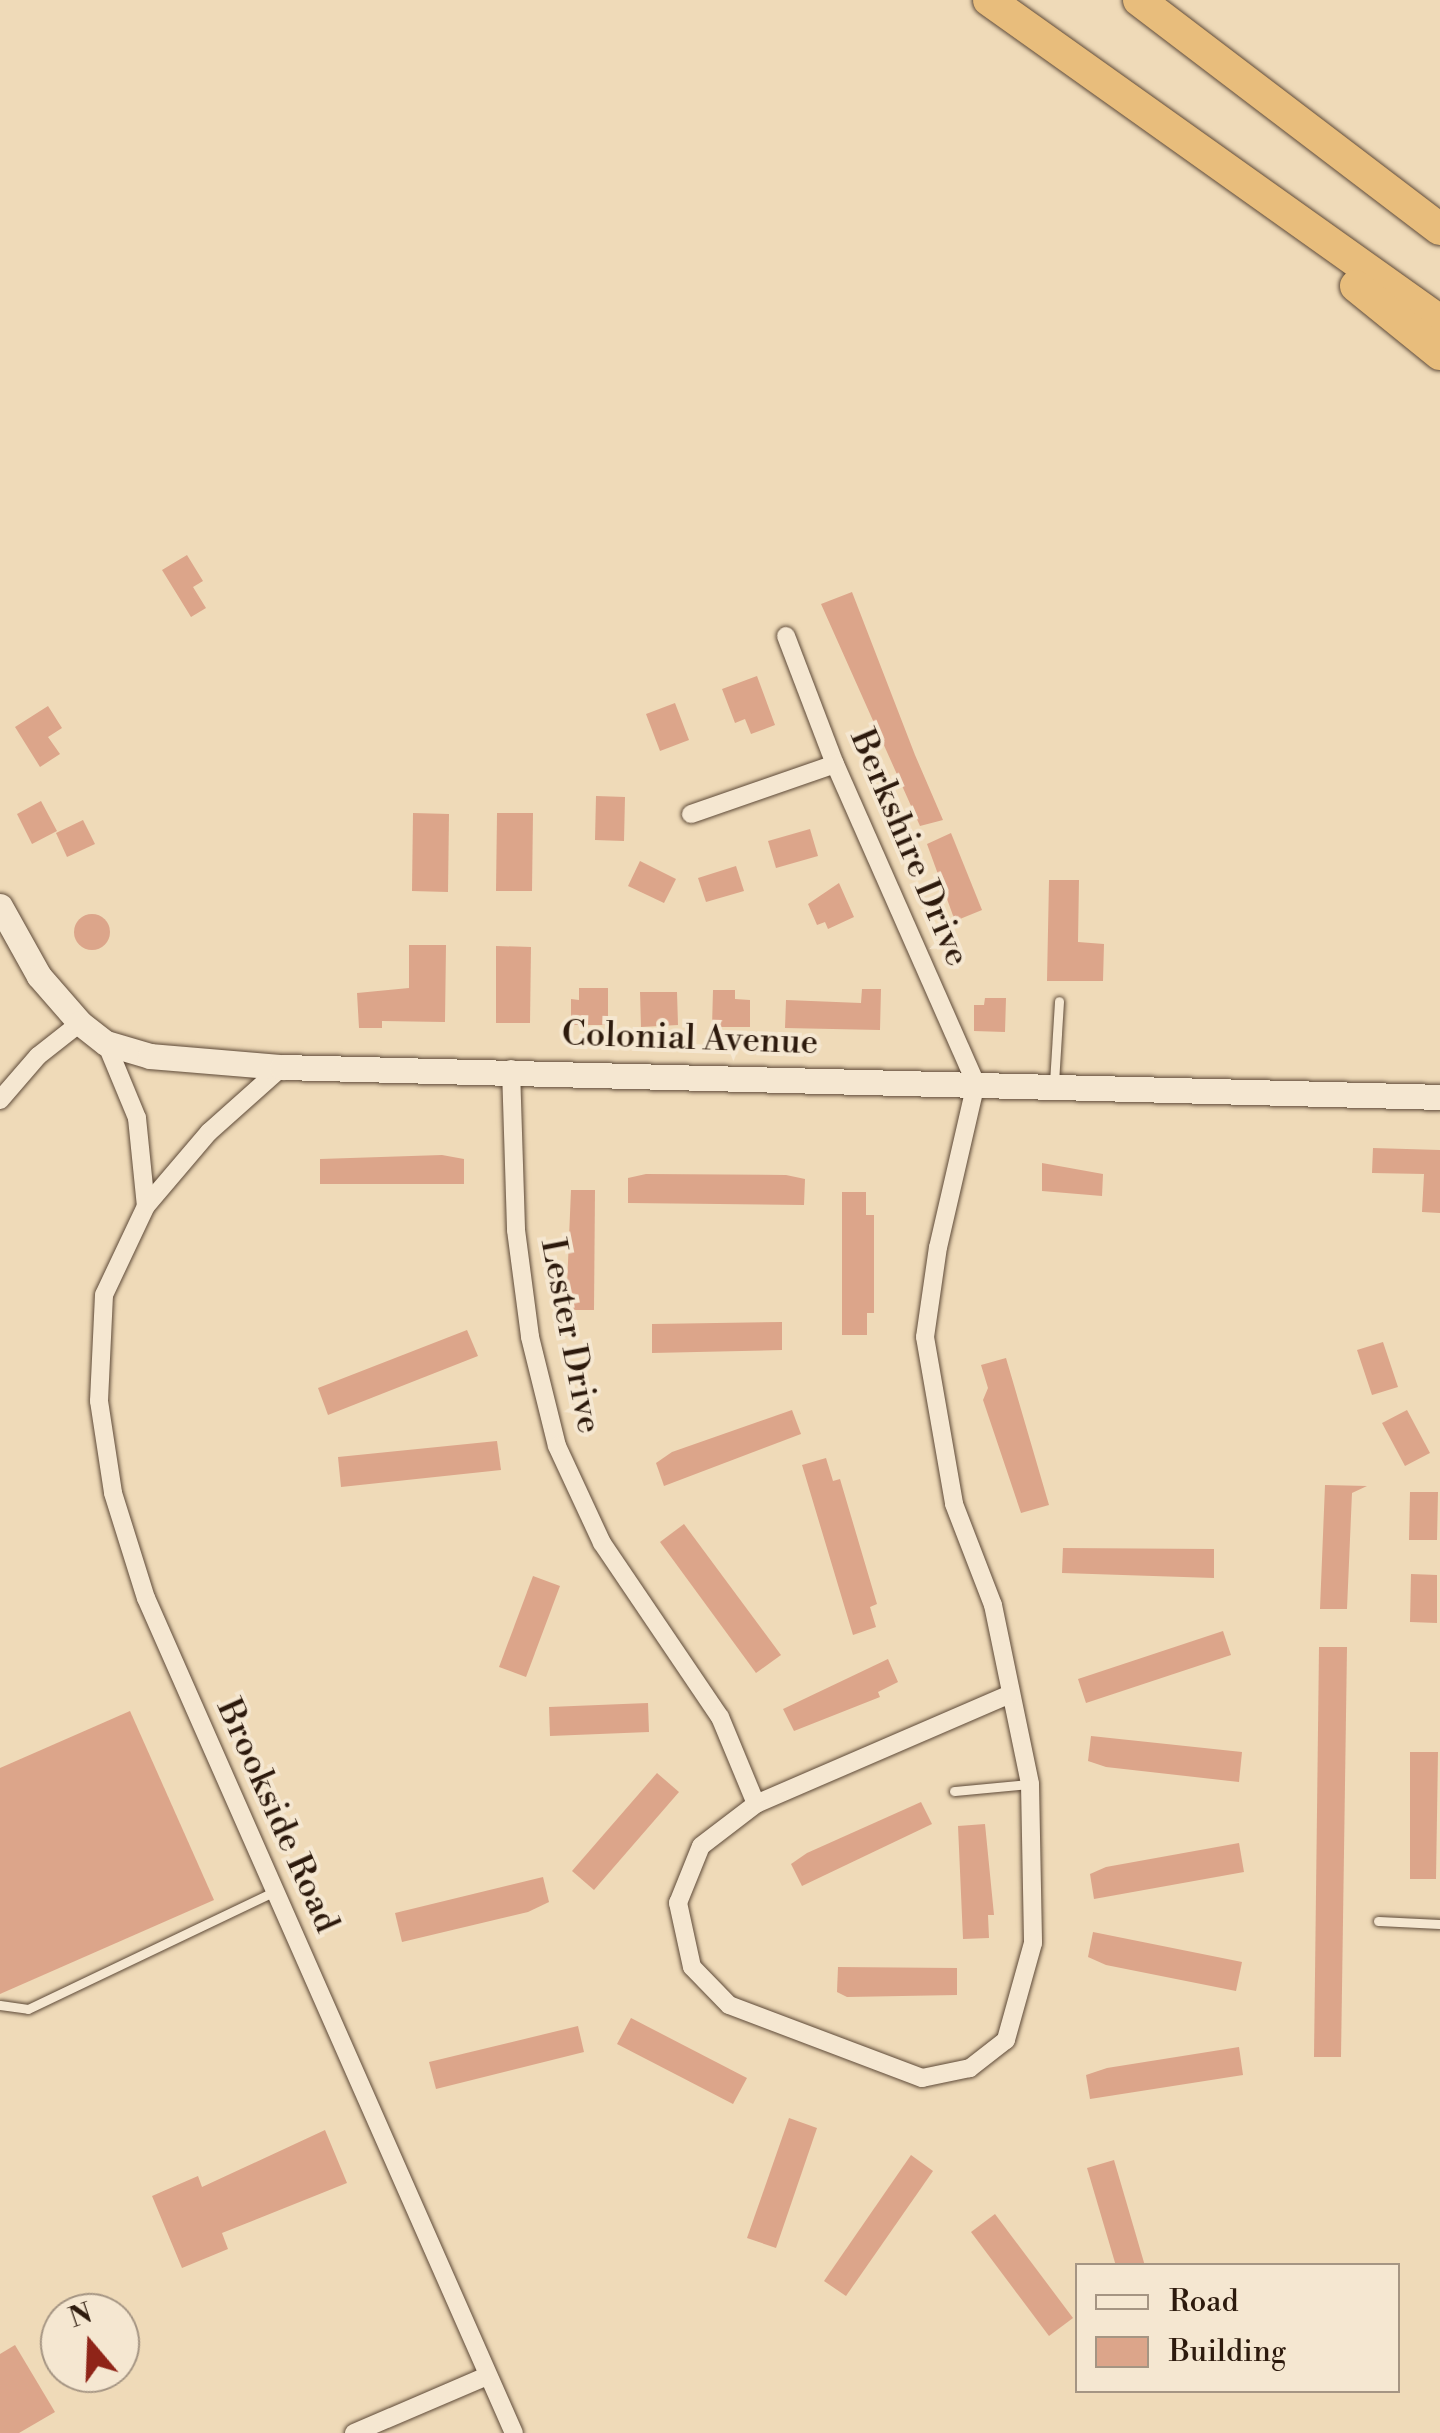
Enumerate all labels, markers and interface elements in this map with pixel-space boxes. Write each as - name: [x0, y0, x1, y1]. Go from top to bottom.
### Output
- street label: Berkshire Drive: [840, 723, 978, 973]
- street label: Colonial Avenue: [561, 1014, 819, 1064]
- street label: Lester Drive: [531, 1235, 609, 1437]
- street label: Brookside Road: [207, 1693, 347, 1939]
- legend: [1075, 2263, 1400, 2393]
- text: Road: [1169, 2283, 1239, 2321]
- north arrow: [40, 2293, 140, 2393]
- text: N: [65, 2296, 97, 2336]
- text: Building: [1169, 2333, 1286, 2371]

